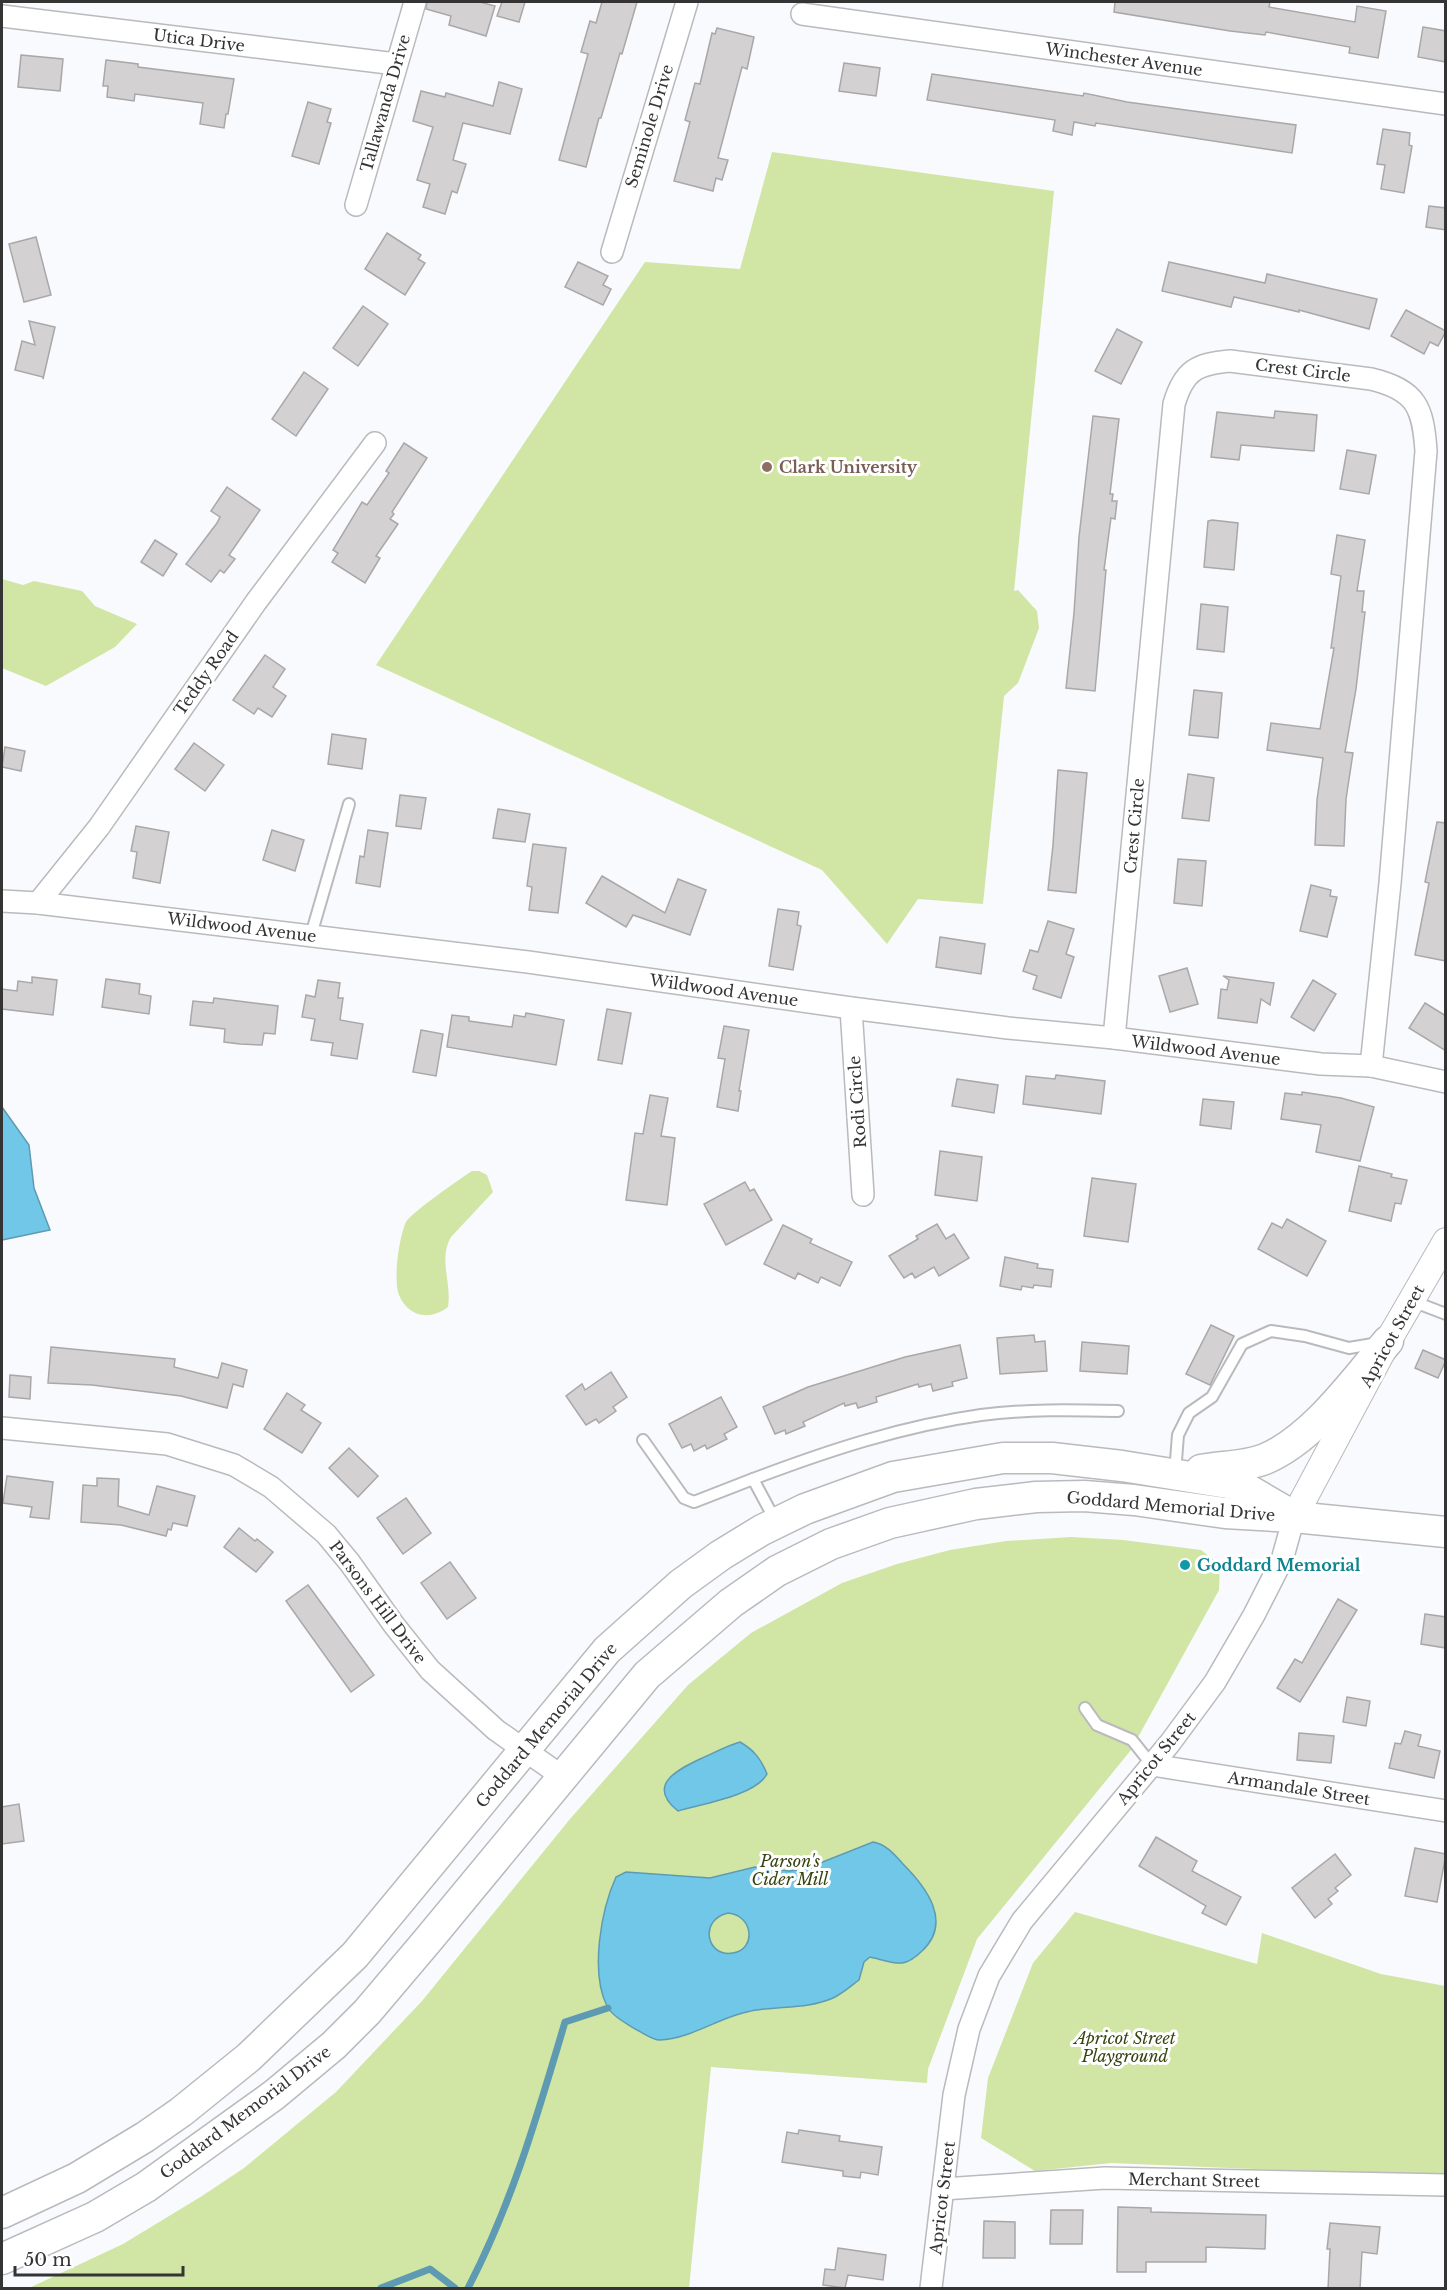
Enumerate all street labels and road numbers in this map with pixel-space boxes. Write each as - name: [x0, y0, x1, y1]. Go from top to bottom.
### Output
- street label: Utica Drive: [152, 24, 246, 56]
- street label: Tallawanda Drive: [356, 32, 414, 174]
- street label: Winchester Avenue: [1043, 38, 1204, 80]
- street label: Seminole Drive: [621, 62, 677, 190]
- street label: Crest Circle: [1254, 354, 1352, 386]
- street label: Teddy Road: [169, 627, 243, 719]
- street label: Crest Circle: [1120, 777, 1148, 875]
- street label: Wildwood Avenue: [165, 908, 318, 946]
- street label: Wildwood Avenue: [647, 970, 800, 1010]
- street label: Wildwood Avenue: [1129, 1031, 1282, 1069]
- street label: Rodi Circle: [844, 1055, 870, 1149]
- street label: Apricot Street: [1355, 1281, 1428, 1392]
- street label: Goddard Memorial Drive: [1066, 1487, 1276, 1525]
- street label: Parsons Hill Drive: [325, 1537, 431, 1667]
- street label: Goddard Memorial Drive: [471, 1639, 621, 1811]
- street label: Apricot Street: [1112, 1707, 1200, 1809]
- street label: Armandale Street: [1225, 1767, 1372, 1809]
- street label: Goddard Memorial Drive: [156, 2041, 334, 2183]
- street label: Apricot Street: [925, 2140, 959, 2257]
- street label: Merchant Street: [1128, 2169, 1260, 2191]

